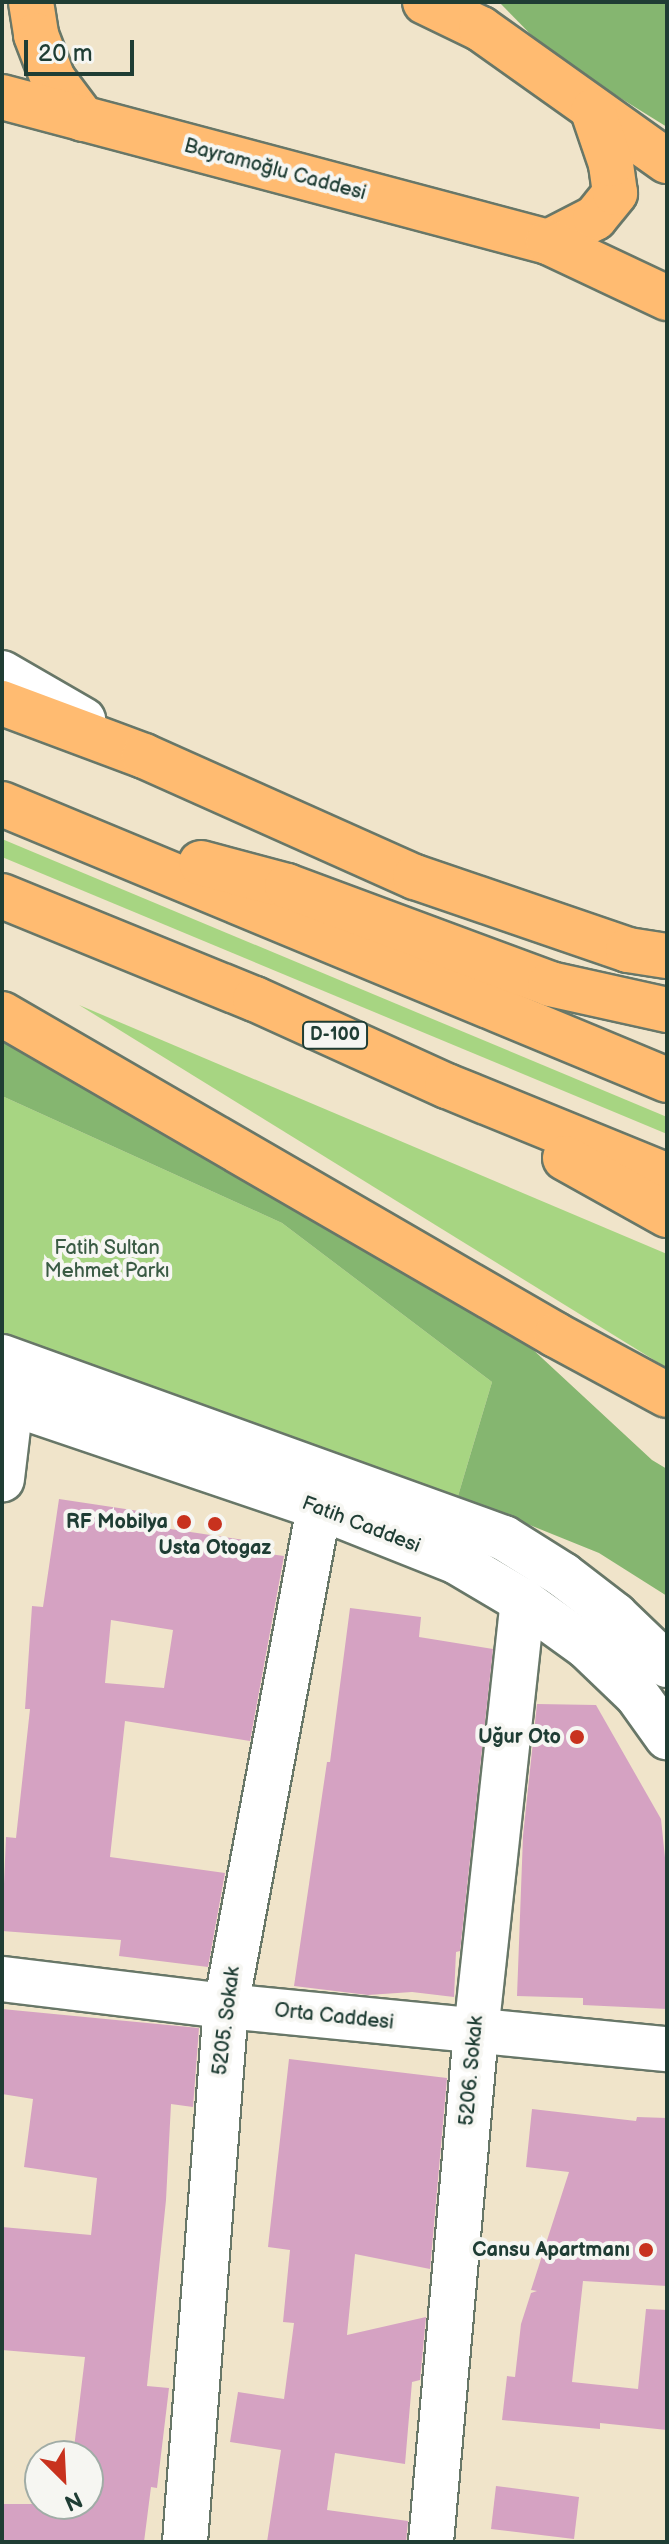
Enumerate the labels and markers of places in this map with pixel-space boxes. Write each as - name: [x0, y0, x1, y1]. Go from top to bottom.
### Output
- place label: RF Mobilya: [66, 1510, 168, 1534]
- marker: RF Mobilya: [175, 1513, 193, 1531]
- marker: Usta Otogaz: [206, 1515, 224, 1533]
- place label: Usta Otogaz: [159, 1536, 271, 1560]
- place label: Uğur Oto: [478, 1725, 561, 1749]
- marker: Uğur Oto: [568, 1728, 586, 1746]
- place label: Cansu Apartmanı: [472, 2238, 630, 2262]
- marker: Cansu Apartmanı: [637, 2241, 655, 2259]

